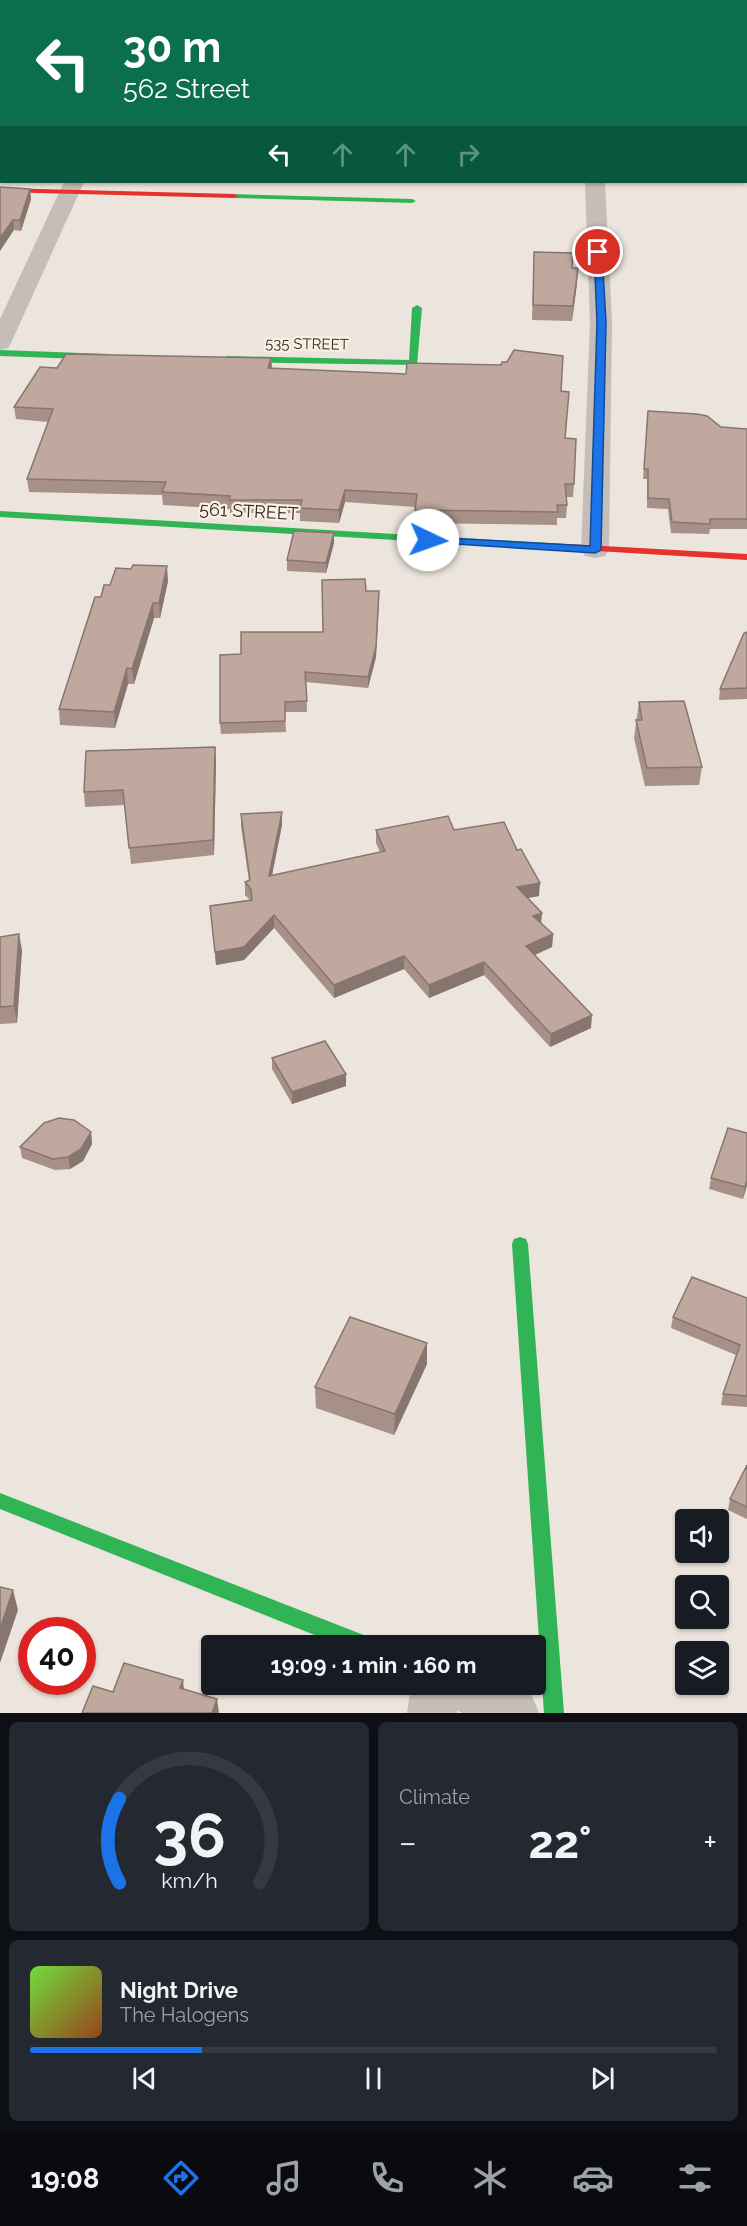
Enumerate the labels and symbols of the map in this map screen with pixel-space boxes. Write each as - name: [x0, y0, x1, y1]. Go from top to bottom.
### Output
- pin: [572, 226, 623, 277]
- street label: 535 STREET: [265, 334, 349, 354]
- street label: 561 STREET: [199, 498, 299, 524]
- position arrow: [396, 508, 460, 572]
- speed limit sign: 40: [18, 1617, 96, 1695]

